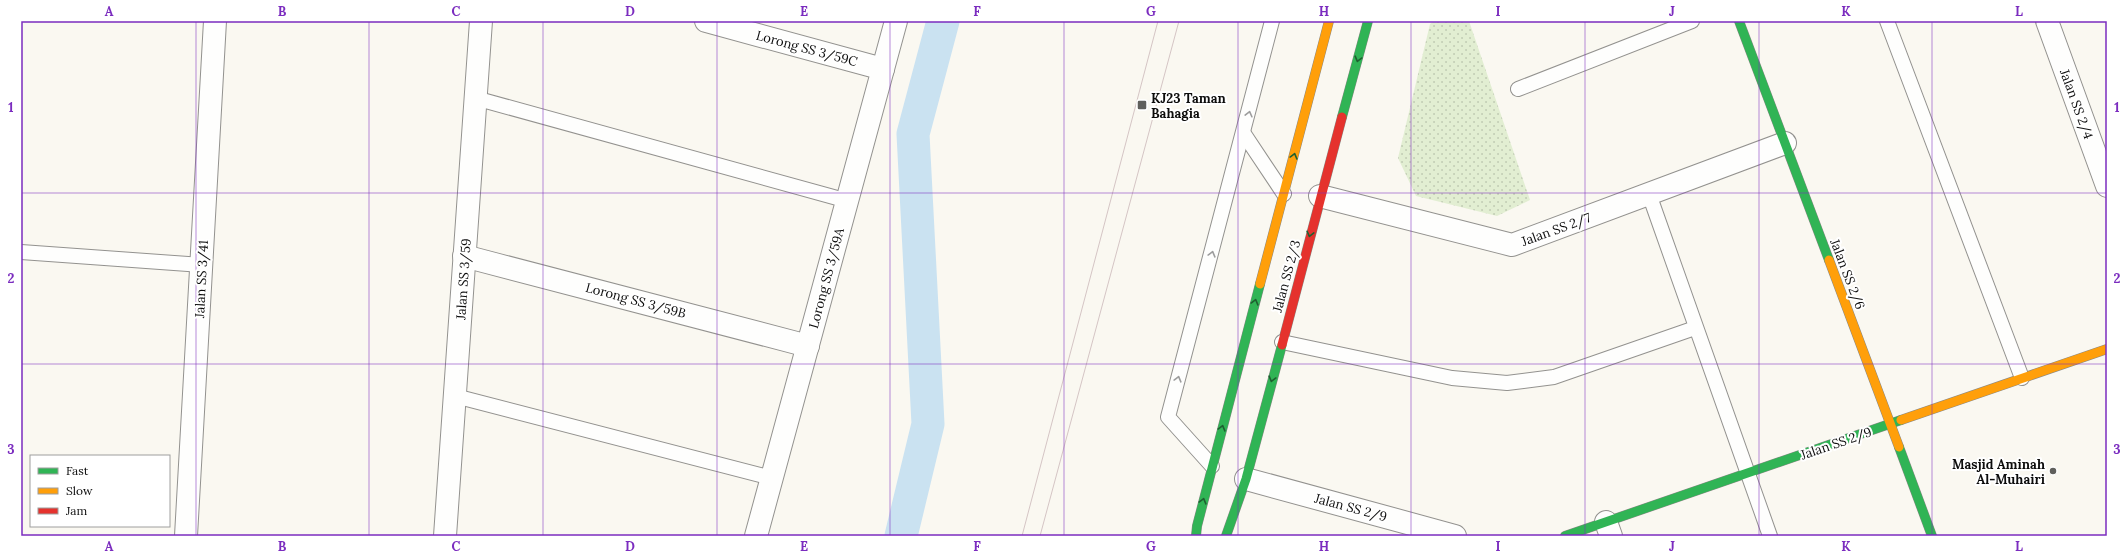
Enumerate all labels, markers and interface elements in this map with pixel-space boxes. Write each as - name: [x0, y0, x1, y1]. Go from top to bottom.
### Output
- text: A: [105, 3, 114, 20]
- text: B: [278, 3, 287, 20]
- text: C: [452, 3, 461, 20]
- text: D: [625, 3, 635, 20]
- text: E: [800, 3, 808, 20]
- text: F: [973, 3, 981, 20]
- text: G: [1146, 3, 1156, 20]
- text: H: [1319, 3, 1329, 20]
- text: I: [1495, 3, 1501, 20]
- text: J: [1669, 3, 1675, 20]
- text: K: [1841, 3, 1851, 20]
- text: L: [2015, 3, 2023, 20]
- street label: Lorong SS 3/59C: [754, 27, 859, 70]
- one-way arrow: [1354, 55, 1363, 62]
- street label: Jalan SS 2/4: [2056, 66, 2097, 141]
- place label: KJ23 Taman Bahagia: [1151, 90, 1227, 122]
- text: 1: [8, 99, 14, 116]
- marker: KJ23 Taman Bahagia: [1136, 99, 1148, 111]
- text: 1: [2114, 99, 2120, 116]
- one-way arrow: [1244, 111, 1253, 118]
- one-way arrow: [1289, 153, 1298, 160]
- street label: Jalan SS 2/7: [1518, 209, 1593, 250]
- street label: Lorong SS 3/59A: [805, 225, 848, 330]
- one-way arrow: [1307, 230, 1315, 237]
- street label: Jalan SS 2/6: [1826, 236, 1869, 312]
- street label: Jalan SS 3/59: [452, 238, 475, 321]
- street label: Jalan SS 2/3: [1268, 238, 1304, 315]
- street label: Jalan SS 3/41: [191, 239, 212, 319]
- one-way arrow: [1207, 250, 1215, 257]
- text: 2: [8, 270, 15, 287]
- text: 2: [2114, 270, 2121, 287]
- street label: Lorong SS 3/59B: [584, 279, 688, 322]
- one-way arrow: [1251, 299, 1259, 305]
- one-way arrow: [1173, 376, 1182, 383]
- one-way arrow: [1268, 376, 1277, 383]
- street label: Jalan SS 2/9: [1797, 423, 1874, 464]
- one-way arrow: [1217, 425, 1226, 432]
- text: 3: [7, 441, 15, 458]
- text: 3: [2113, 441, 2121, 458]
- legend: [30, 455, 170, 527]
- place label: Masjid Aminah Al-Muhairi: [1952, 456, 2045, 488]
- text: Fast: [66, 463, 89, 478]
- marker: Masjid Aminah Al-Muhairi: [2048, 466, 2058, 476]
- text: Slow: [66, 483, 93, 498]
- street label: Jalan SS 2/9: [1312, 489, 1389, 525]
- one-way arrow: [1198, 497, 1207, 504]
- text: Jam: [65, 503, 87, 518]
- text: A: [105, 538, 114, 555]
- text: B: [278, 538, 287, 555]
- text: C: [452, 538, 461, 555]
- text: D: [625, 538, 635, 555]
- text: E: [800, 538, 808, 555]
- text: F: [973, 538, 981, 555]
- text: G: [1146, 538, 1156, 555]
- text: H: [1319, 538, 1329, 555]
- text: I: [1495, 538, 1501, 555]
- text: J: [1669, 538, 1675, 555]
- text: K: [1841, 538, 1851, 555]
- text: L: [2015, 538, 2023, 555]

